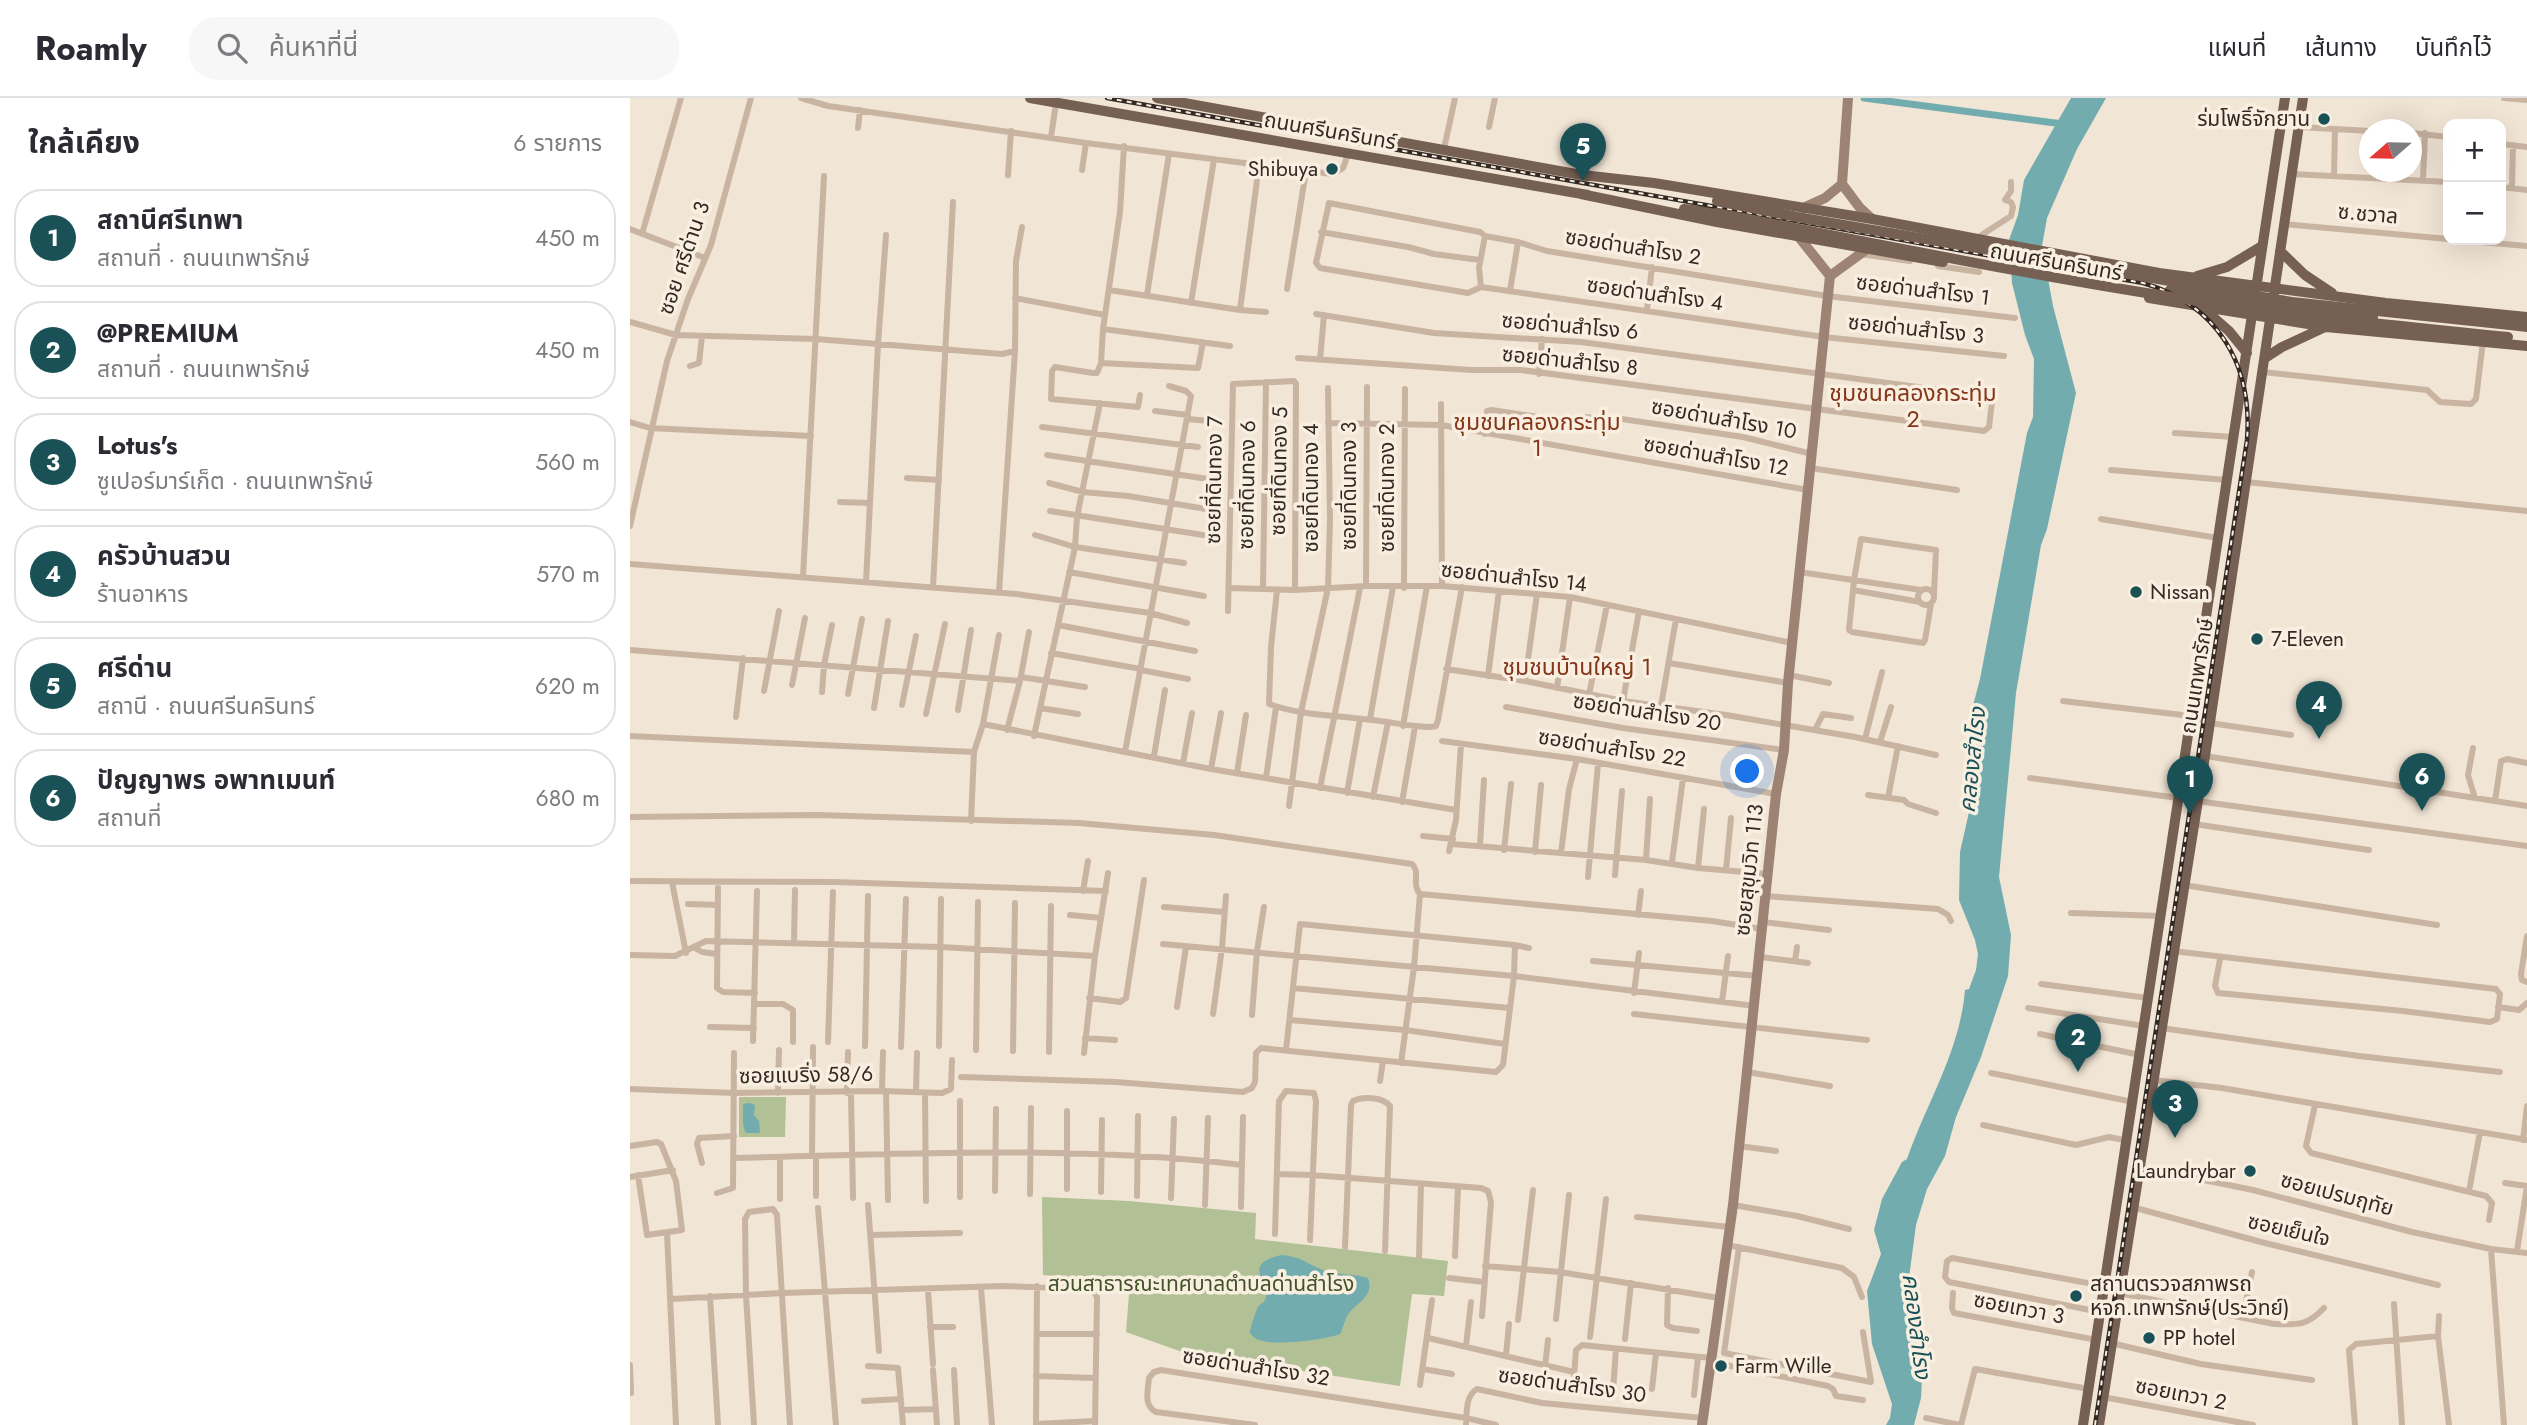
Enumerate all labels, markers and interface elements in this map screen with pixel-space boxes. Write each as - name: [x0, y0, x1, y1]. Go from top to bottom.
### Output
- search box: [189, 17, 679, 80]
- text: Roamly: [35, 25, 147, 72]
- text: ค้นหาที่นี่: [269, 28, 358, 66]
- icon: search: [213, 29, 251, 67]
- text: แผนที่: [2208, 30, 2266, 65]
- text: เส้นทาง: [2304, 30, 2377, 65]
- text: บันทึกไว้: [2415, 30, 2492, 65]
- place label: ร่มโพธิ์จักยาน: [2197, 104, 2310, 134]
- street label: ถนนศรีนครินทร์: [1262, 105, 1399, 158]
- marker: ร่มโพธิ์จักยาน: [2316, 111, 2332, 127]
- north arrow: [2359, 119, 2422, 182]
- map controls: [2443, 119, 2506, 245]
- button: +: [2443, 119, 2506, 182]
- text: ใกล้เคียง: [28, 121, 140, 164]
- pin: 5: [1560, 123, 1606, 181]
- text: 6 รายการ: [513, 126, 602, 160]
- place label: Shibuya: [1248, 154, 1318, 184]
- marker: Shibuya: [1324, 161, 1340, 177]
- button: −: [2443, 182, 2506, 245]
- street label: ซ.ชวาล: [2337, 196, 2399, 232]
- street label: ซอย ศรีด่าน 3: [651, 197, 717, 319]
- text: สถานีศรีเทพา: [97, 201, 243, 239]
- text: 1: [47, 221, 59, 255]
- text: 450 m: [535, 221, 600, 255]
- street label: ซอยด่านสำโรง 2: [1563, 221, 1703, 273]
- street label: ถนนศรีนครินทร์: [1988, 236, 2125, 289]
- text: สถานที่ · ถนนเทพารักษ์: [97, 241, 310, 275]
- street label: ซอยด่านสำโรง 1: [1854, 267, 1992, 313]
- street label: ซอยด่านสำโรง 4: [1585, 270, 1725, 318]
- street label: ซอยด่านสำโรง 6: [1500, 305, 1640, 347]
- street label: ซอยด่านสำโรง 3: [1846, 307, 1986, 351]
- text: @PREMIUM: [97, 314, 239, 352]
- text: 2: [45, 333, 61, 367]
- text: 450 m: [535, 333, 600, 367]
- street label: ซอยด่านสำโรง 8: [1500, 339, 1640, 383]
- text: สถานที่ · ถนนเทพารักษ์: [97, 352, 310, 386]
- district label: ชุมชนคลองกระทุ่ม 2: [1829, 376, 1997, 436]
- street label: ซอยด่านสำโรง 10: [1649, 391, 1799, 447]
- district label: ชุมชนคลองกระทุ่ม 1: [1453, 405, 1621, 465]
- street label: ซอยที่ดินทอง 5: [1263, 406, 1295, 536]
- street label: ซอยที่ดินทอง 7: [1198, 416, 1230, 544]
- street label: ซอยที่ดินทอง 6: [1231, 420, 1263, 550]
- street label: ซอยที่ดินทอง 3: [1334, 422, 1364, 550]
- street label: ซอยที่ดินทอง 4: [1296, 423, 1326, 553]
- street label: ซอยที่ดินทอง 2: [1372, 423, 1402, 553]
- text: Lotus's: [97, 426, 178, 464]
- street label: ซอยด่านสำโรง 12: [1641, 429, 1791, 483]
- text: 3: [46, 445, 60, 479]
- text: 560 m: [535, 445, 600, 479]
- text: ซูเปอร์มาร์เก็ต · ถนนเทพารักษ์: [97, 464, 373, 498]
- text: ครัวบ้านสวน: [97, 537, 231, 575]
- street label: ซอยด่านสำโรง 14: [1439, 554, 1589, 600]
- text: 4: [45, 557, 61, 591]
- text: 570 m: [536, 557, 600, 591]
- text: ร้านอาหาร: [97, 577, 188, 611]
- place label: Nissan: [2150, 577, 2210, 607]
- marker: Nissan: [2128, 584, 2144, 600]
- street label: ถนนเทพารักษ์: [2173, 616, 2221, 736]
- place label: 7-Eleven: [2271, 624, 2344, 654]
- marker: 7-Eleven: [2249, 631, 2265, 647]
- text: ศรีด่าน: [97, 649, 172, 687]
- district label: ชุมชนบ้านใหญ่ 1: [1502, 650, 1652, 684]
- text: 5: [46, 669, 60, 703]
- text: 620 m: [535, 669, 600, 703]
- pin: 4: [2296, 681, 2342, 739]
- street label: ซอยด่านสำโรง 20: [1571, 685, 1723, 739]
- text: สถานี · ถนนศรีนครินทร์: [97, 689, 315, 723]
- water label: คลองสำโรง: [1950, 704, 1995, 814]
- street label: ซอยด่านสำโรง 22: [1536, 722, 1688, 774]
- pin: 6: [2399, 753, 2445, 811]
- your location: [1730, 754, 1764, 788]
- pin: 1: [2167, 756, 2213, 814]
- text: ปัญญาพร อพาทเมนท์: [97, 761, 335, 799]
- text: 6: [45, 781, 61, 815]
- text: 680 m: [536, 781, 600, 815]
- text: สถานที่: [97, 801, 161, 835]
- street label: ซอยสุขุมวิท 113: [1727, 803, 1771, 937]
- pin: 2: [2055, 1014, 2101, 1072]
- street label: ซอยแบริ่ง 58/6: [739, 1059, 873, 1091]
- pin: 3: [2152, 1080, 2198, 1138]
- place label: Laundrybar: [2136, 1156, 2237, 1186]
- marker: Laundrybar: [2242, 1163, 2258, 1179]
- street label: ซอยเปรมฤทัย: [2277, 1165, 2397, 1223]
- street label: ซอยเย็นใจ: [2245, 1206, 2333, 1254]
- park label: สวนสาธารณะเทศบาลตำบลด่านสำโรง: [1048, 1269, 1354, 1299]
- place label: สถานตรวจสภาพรถ หจก.เทพารักษ์(ประวิทย์): [2090, 1269, 2289, 1323]
- water label: คลองสำโรง: [1894, 1271, 1941, 1382]
- street label: ซอยเทวา 3: [1971, 1285, 2067, 1331]
- marker: สถานตรวจสภาพรถ หจก.เทพารักษ์(ประวิทย์): [2068, 1288, 2084, 1304]
- place label: PP hotel: [2163, 1323, 2236, 1353]
- marker: PP hotel: [2141, 1330, 2157, 1346]
- street label: ซอยด่านสำโรง 32: [1180, 1341, 1332, 1393]
- place label: Farm Wille: [1735, 1351, 1832, 1381]
- marker: Farm Wille: [1713, 1358, 1729, 1374]
- street label: ซอยด่านสำโรง 30: [1496, 1360, 1648, 1410]
- street label: ซอยเทวา 2: [2133, 1370, 2229, 1418]

